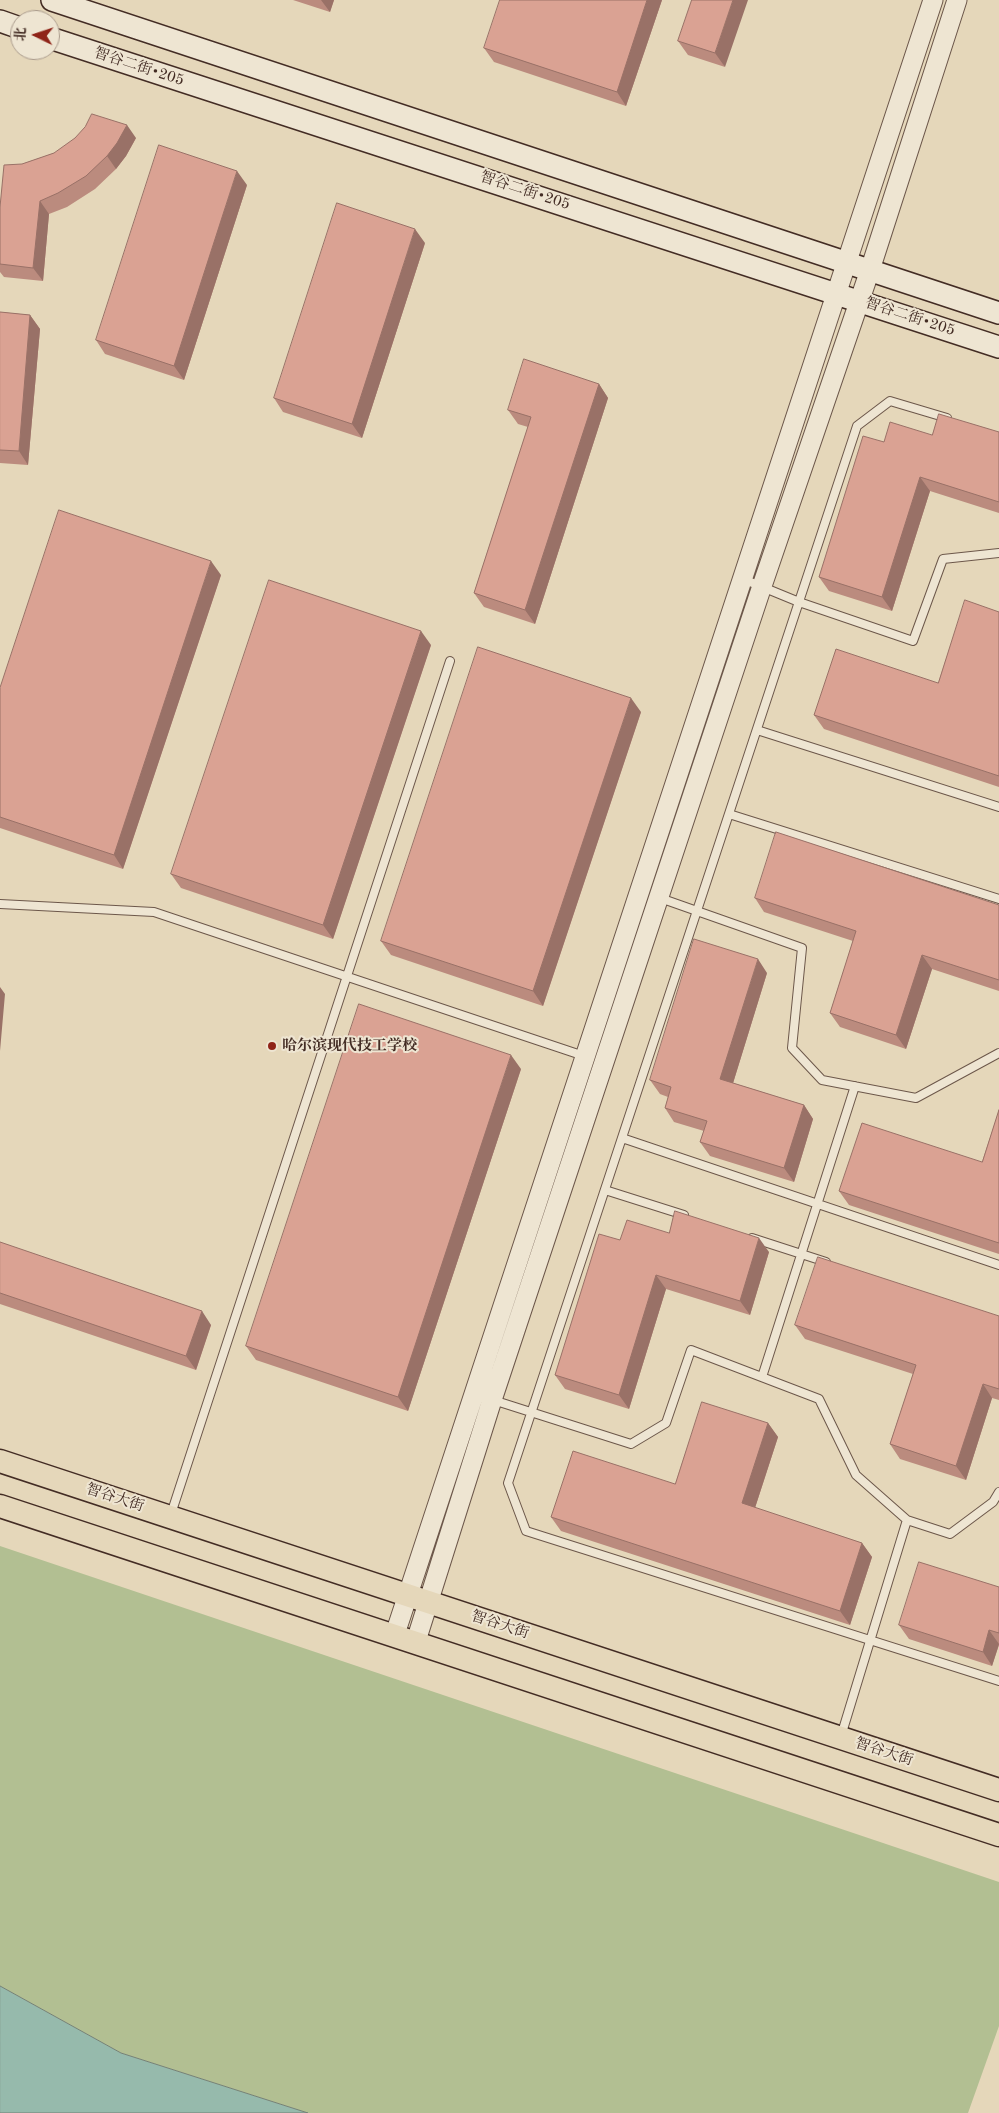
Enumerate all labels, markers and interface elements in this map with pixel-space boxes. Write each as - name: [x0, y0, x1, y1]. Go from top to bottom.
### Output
- north arrow: [10, 10, 60, 60]
- text: 北: [14, 27, 29, 41]
- street label: 智谷二街•205: [92, 44, 186, 90]
- street label: 智谷二街•205: [478, 168, 572, 214]
- street label: 智谷二街•205: [863, 294, 957, 340]
- place label: 哈尔滨现代技工学校: [282, 1037, 417, 1055]
- marker: 哈尔滨现代技工学校: [266, 1040, 278, 1052]
- street label: 智谷大街: [84, 1480, 146, 1516]
- street label: 智谷大街: [469, 1607, 531, 1643]
- street label: 智谷大街: [853, 1734, 915, 1770]

